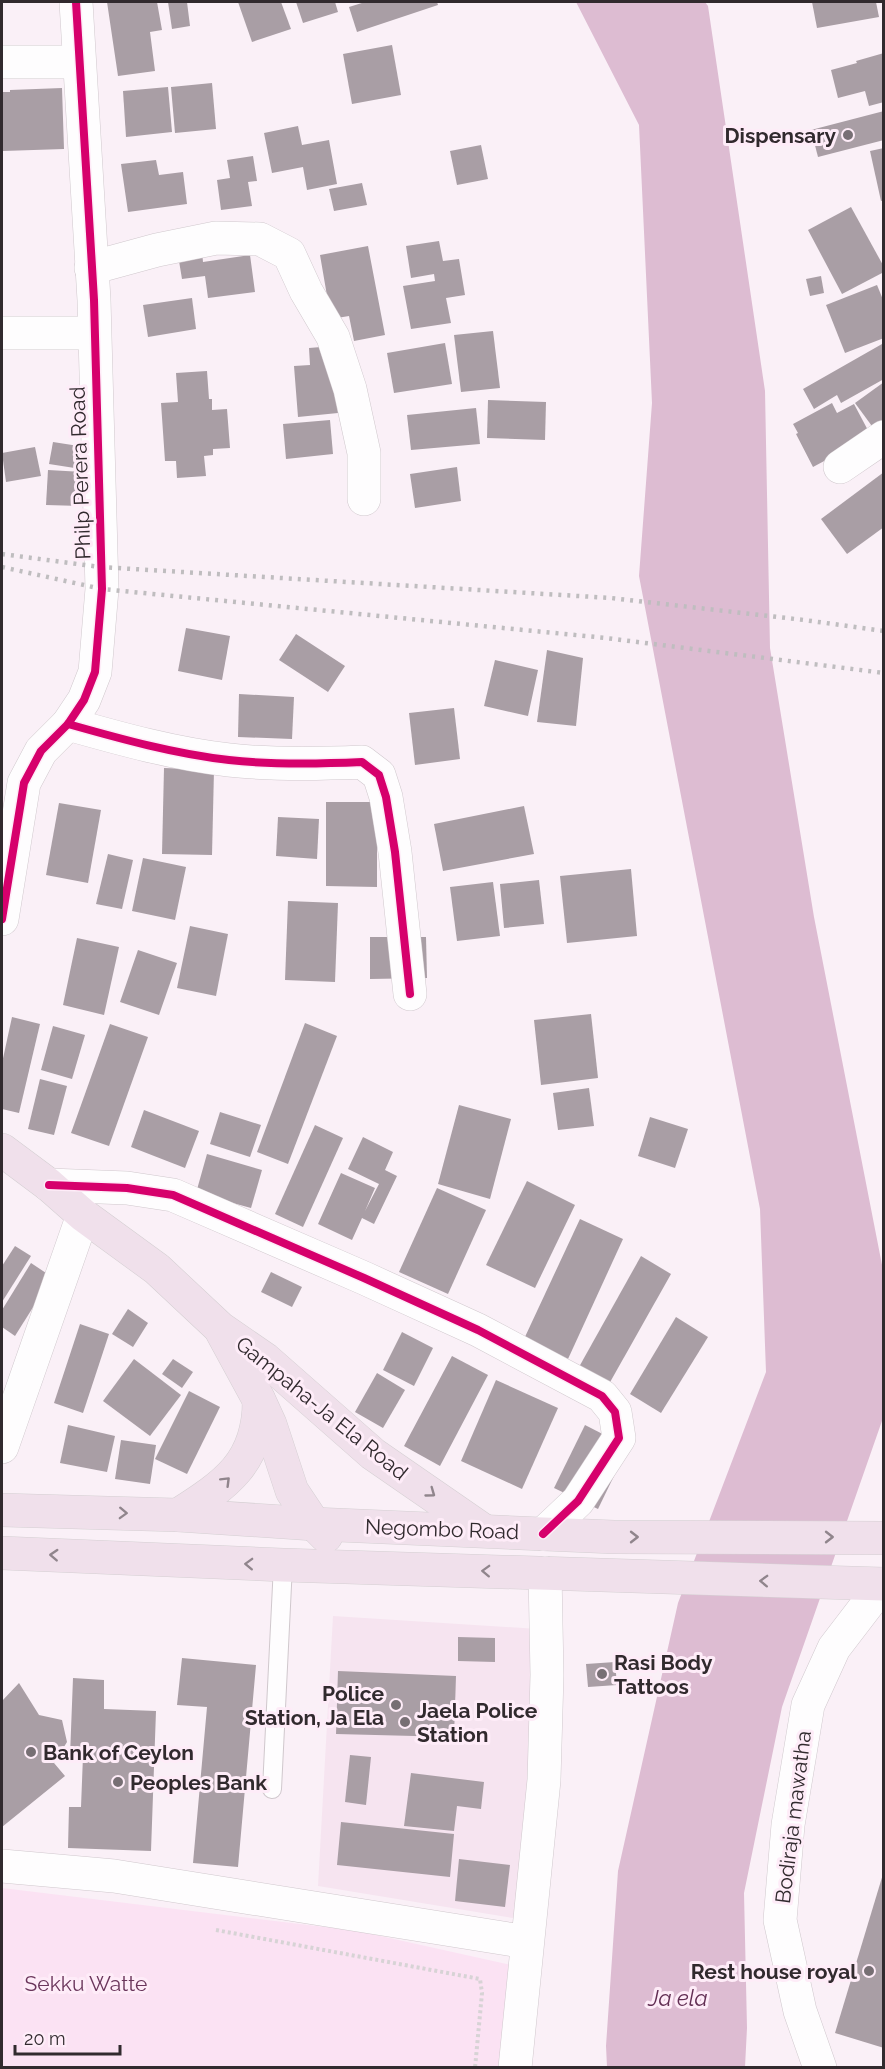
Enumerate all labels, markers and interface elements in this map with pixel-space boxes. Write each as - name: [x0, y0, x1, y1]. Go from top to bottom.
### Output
- place label: Dispensary: [725, 123, 836, 148]
- marker: Dispensary: [841, 128, 855, 142]
- street label: Philp Perera Road: [64, 386, 96, 560]
- street label: Gampaha-Ja Ela Road: [231, 1331, 413, 1485]
- one-way arrow: [219, 1478, 230, 1488]
- one-way arrow: [425, 1486, 436, 1497]
- one-way arrow: [118, 1507, 127, 1520]
- street label: Negombo Road: [364, 1514, 520, 1544]
- one-way arrow: [630, 1531, 639, 1543]
- one-way arrow: [825, 1531, 834, 1543]
- one-way arrow: [50, 1549, 59, 1561]
- one-way arrow: [245, 1557, 254, 1570]
- one-way arrow: [482, 1565, 491, 1577]
- one-way arrow: [760, 1574, 769, 1587]
- place label: Rasi Body Tattoos: [614, 1650, 713, 1699]
- marker: Rasi Body Tattoos: [595, 1667, 609, 1681]
- place label: Police Station, Ja Ela: [245, 1681, 384, 1730]
- marker: Police Station, Ja Ela: [389, 1698, 403, 1712]
- place label: Jaela Police Station: [417, 1698, 538, 1747]
- marker: Jaela Police Station: [398, 1715, 412, 1729]
- street label: Bodiraja mawatha: [770, 1729, 816, 1905]
- place label: Bank of Ceylon: [43, 1740, 194, 1765]
- marker: Bank of Ceylon: [24, 1745, 38, 1759]
- place label: Peoples Bank: [130, 1770, 267, 1795]
- marker: Peoples Bank: [111, 1775, 125, 1789]
- place label: Rest house royal: [691, 1959, 857, 1984]
- marker: Rest house royal: [862, 1964, 876, 1978]
- park label: Sekku Watte: [25, 1971, 147, 1996]
- water label: Ja ela: [647, 1985, 708, 2011]
- scale bar: [15, 2018, 120, 2056]
- text: 20 m: [24, 2028, 66, 2049]

